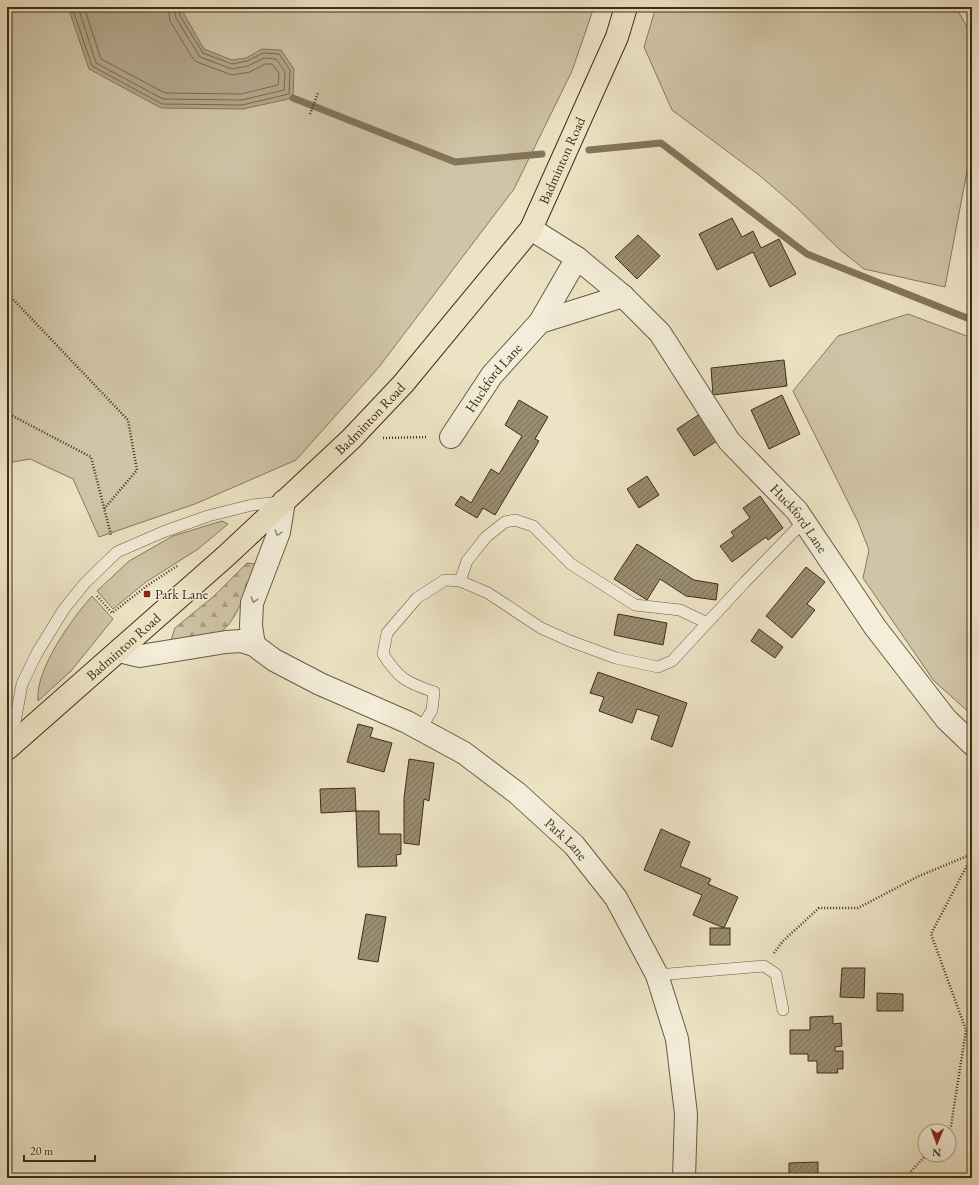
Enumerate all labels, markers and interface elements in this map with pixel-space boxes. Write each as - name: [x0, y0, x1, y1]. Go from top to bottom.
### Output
- street label: Badminton Road: [534, 113, 589, 207]
- street label: Huckford Lane: [461, 339, 526, 416]
- street label: Badminton Road: [331, 378, 409, 458]
- street label: Huckford Lane: [766, 480, 832, 557]
- one-way arrow: [274, 529, 283, 536]
- place label: Park Lane: [155, 585, 209, 603]
- marker: Park Lane: [142, 589, 152, 599]
- one-way arrow: [250, 596, 259, 603]
- street label: Badminton Road: [82, 608, 165, 684]
- street label: Park Lane: [541, 814, 592, 864]
- north arrow: [917, 1123, 957, 1163]
- scale bar: [24, 1137, 95, 1163]
- text: 20 m: [30, 1143, 54, 1159]
- text: N: [932, 1146, 941, 1160]

